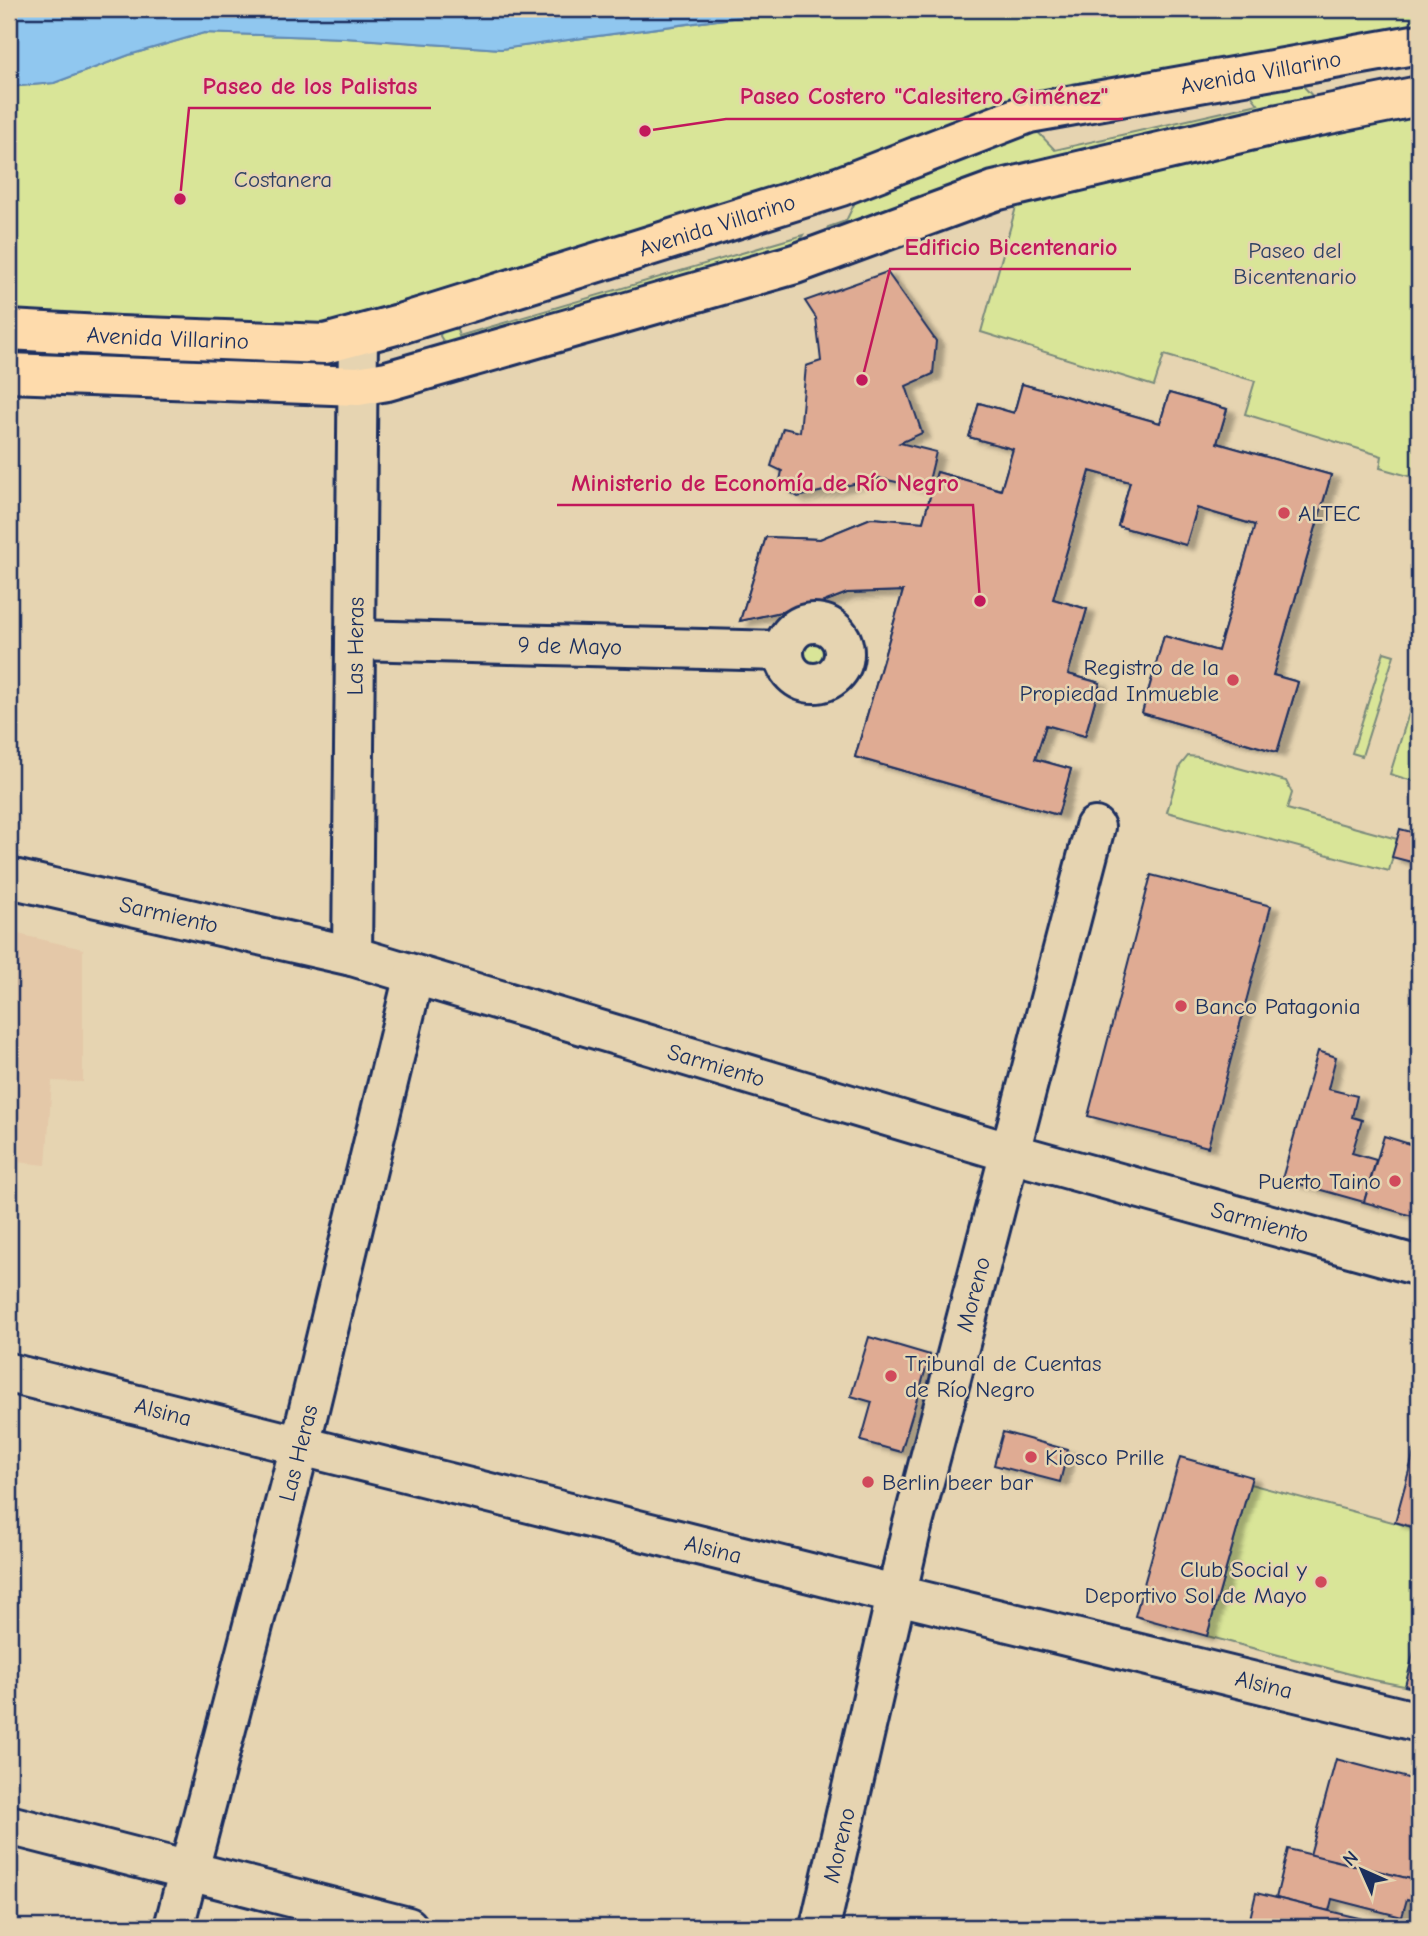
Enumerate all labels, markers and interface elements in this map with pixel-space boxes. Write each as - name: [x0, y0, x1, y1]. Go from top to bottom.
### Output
- street label: Avenida Villarino: [1178, 45, 1343, 100]
- callout: Paseo de los Palistas: [189, 63, 431, 108]
- text: Paseo de los Palistas: [203, 72, 417, 100]
- callout: Paseo Costero "Calesitero Giménez": [726, 74, 1123, 119]
- text: Paseo Costero "Calesitero Giménez": [740, 82, 1108, 110]
- park label: Costanera: [234, 166, 332, 193]
- street label: Avenida Villarino: [635, 188, 799, 262]
- callout: Edificio Bicentenario: [890, 224, 1131, 269]
- text: Edificio Bicentenario: [905, 233, 1118, 261]
- park label: Paseo del Bicentenario: [1233, 237, 1357, 290]
- street label: Avenida Villarino: [86, 321, 250, 355]
- callout: Ministerio de Economía de Río Negro: [557, 460, 973, 505]
- text: Ministerio de Economía de Río Negro: [571, 469, 959, 497]
- place label: ALTEC: [1298, 500, 1361, 527]
- marker: ALTEC: [1276, 505, 1292, 521]
- street label: Las Heras: [342, 597, 369, 695]
- street label: 9 de Mayo: [517, 631, 623, 661]
- place label: Registro de la Propiedad Inmueble: [1019, 654, 1219, 707]
- marker: Registro de la Propiedad Inmueble: [1225, 672, 1241, 688]
- street label: Sarmiento: [117, 891, 221, 939]
- place label: Banco Patagonia: [1195, 993, 1361, 1020]
- marker: Banco Patagonia: [1173, 998, 1189, 1014]
- street label: Sarmiento: [664, 1038, 768, 1093]
- place label: Puerto Taino: [1258, 1168, 1381, 1195]
- marker: Puerto Taino: [1387, 1173, 1403, 1189]
- street label: Sarmiento: [1208, 1196, 1312, 1249]
- street label: Moreno: [951, 1254, 996, 1335]
- place label: Tribunal de Cuentas de Río Negro: [905, 1350, 1102, 1403]
- marker: Tribunal de Cuentas de Río Negro: [883, 1368, 899, 1384]
- street label: Alsina: [132, 1392, 194, 1432]
- street label: Las Heras: [273, 1402, 324, 1504]
- place label: Kiosco Prille: [1045, 1444, 1164, 1471]
- marker: Kiosco Prille: [1023, 1449, 1039, 1465]
- place label: Berlin beer bar: [882, 1469, 1034, 1496]
- marker: Berlin beer bar: [860, 1474, 876, 1490]
- street label: Alsina: [682, 1529, 745, 1569]
- place label: Club Social y Deportivo Sol de Mayo: [1084, 1556, 1308, 1609]
- marker: Club Social y Deportivo Sol de Mayo: [1313, 1574, 1329, 1590]
- street label: Alsina: [1233, 1665, 1295, 1705]
- street label: Moreno: [818, 1805, 861, 1886]
- north arrow: [1326, 1834, 1396, 1904]
- text: N: [1339, 1847, 1363, 1871]

